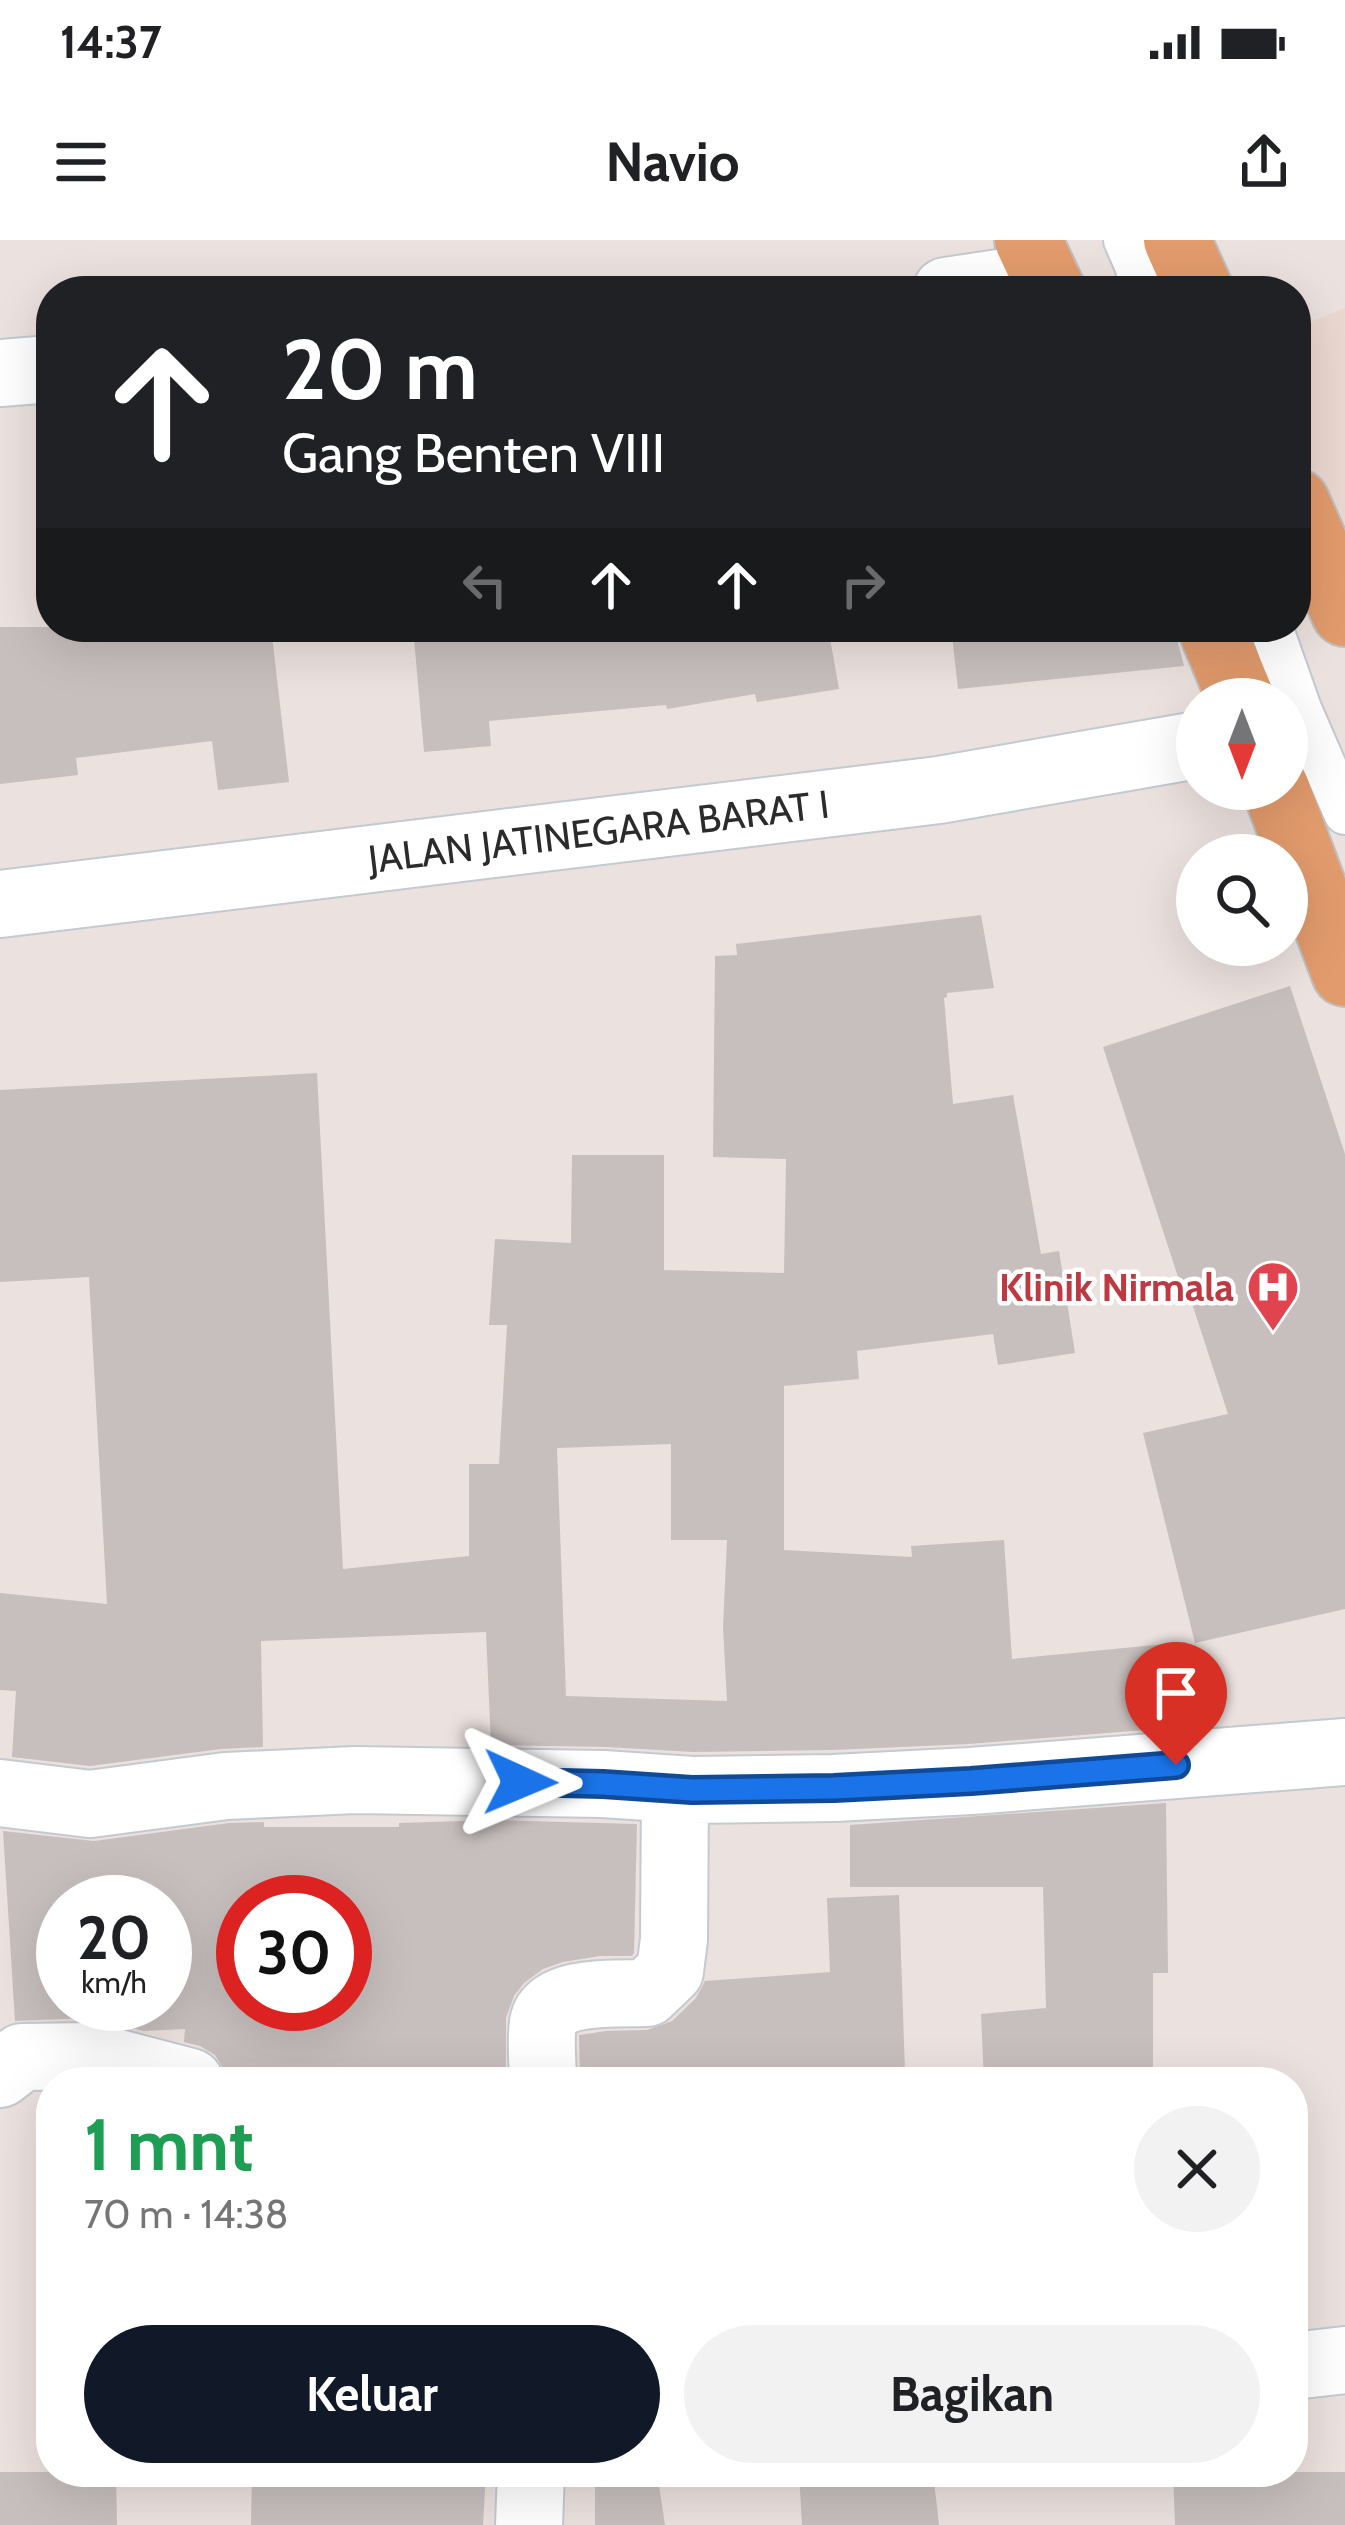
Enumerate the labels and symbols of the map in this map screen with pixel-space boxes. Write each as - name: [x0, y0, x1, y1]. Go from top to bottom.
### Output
- north arrow: [1176, 678, 1308, 810]
- street label: JALAN JATINEGARA BARAT I: [364, 780, 832, 883]
- hospital icon: Klinik Nirmala: [1245, 1259, 1301, 1333]
- place label: Klinik Nirmala: [999, 1263, 1234, 1311]
- pin: [1125, 1642, 1227, 1765]
- position arrow: [457, 1719, 583, 1845]
- speed limit sign: 30: [216, 1875, 372, 2031]

